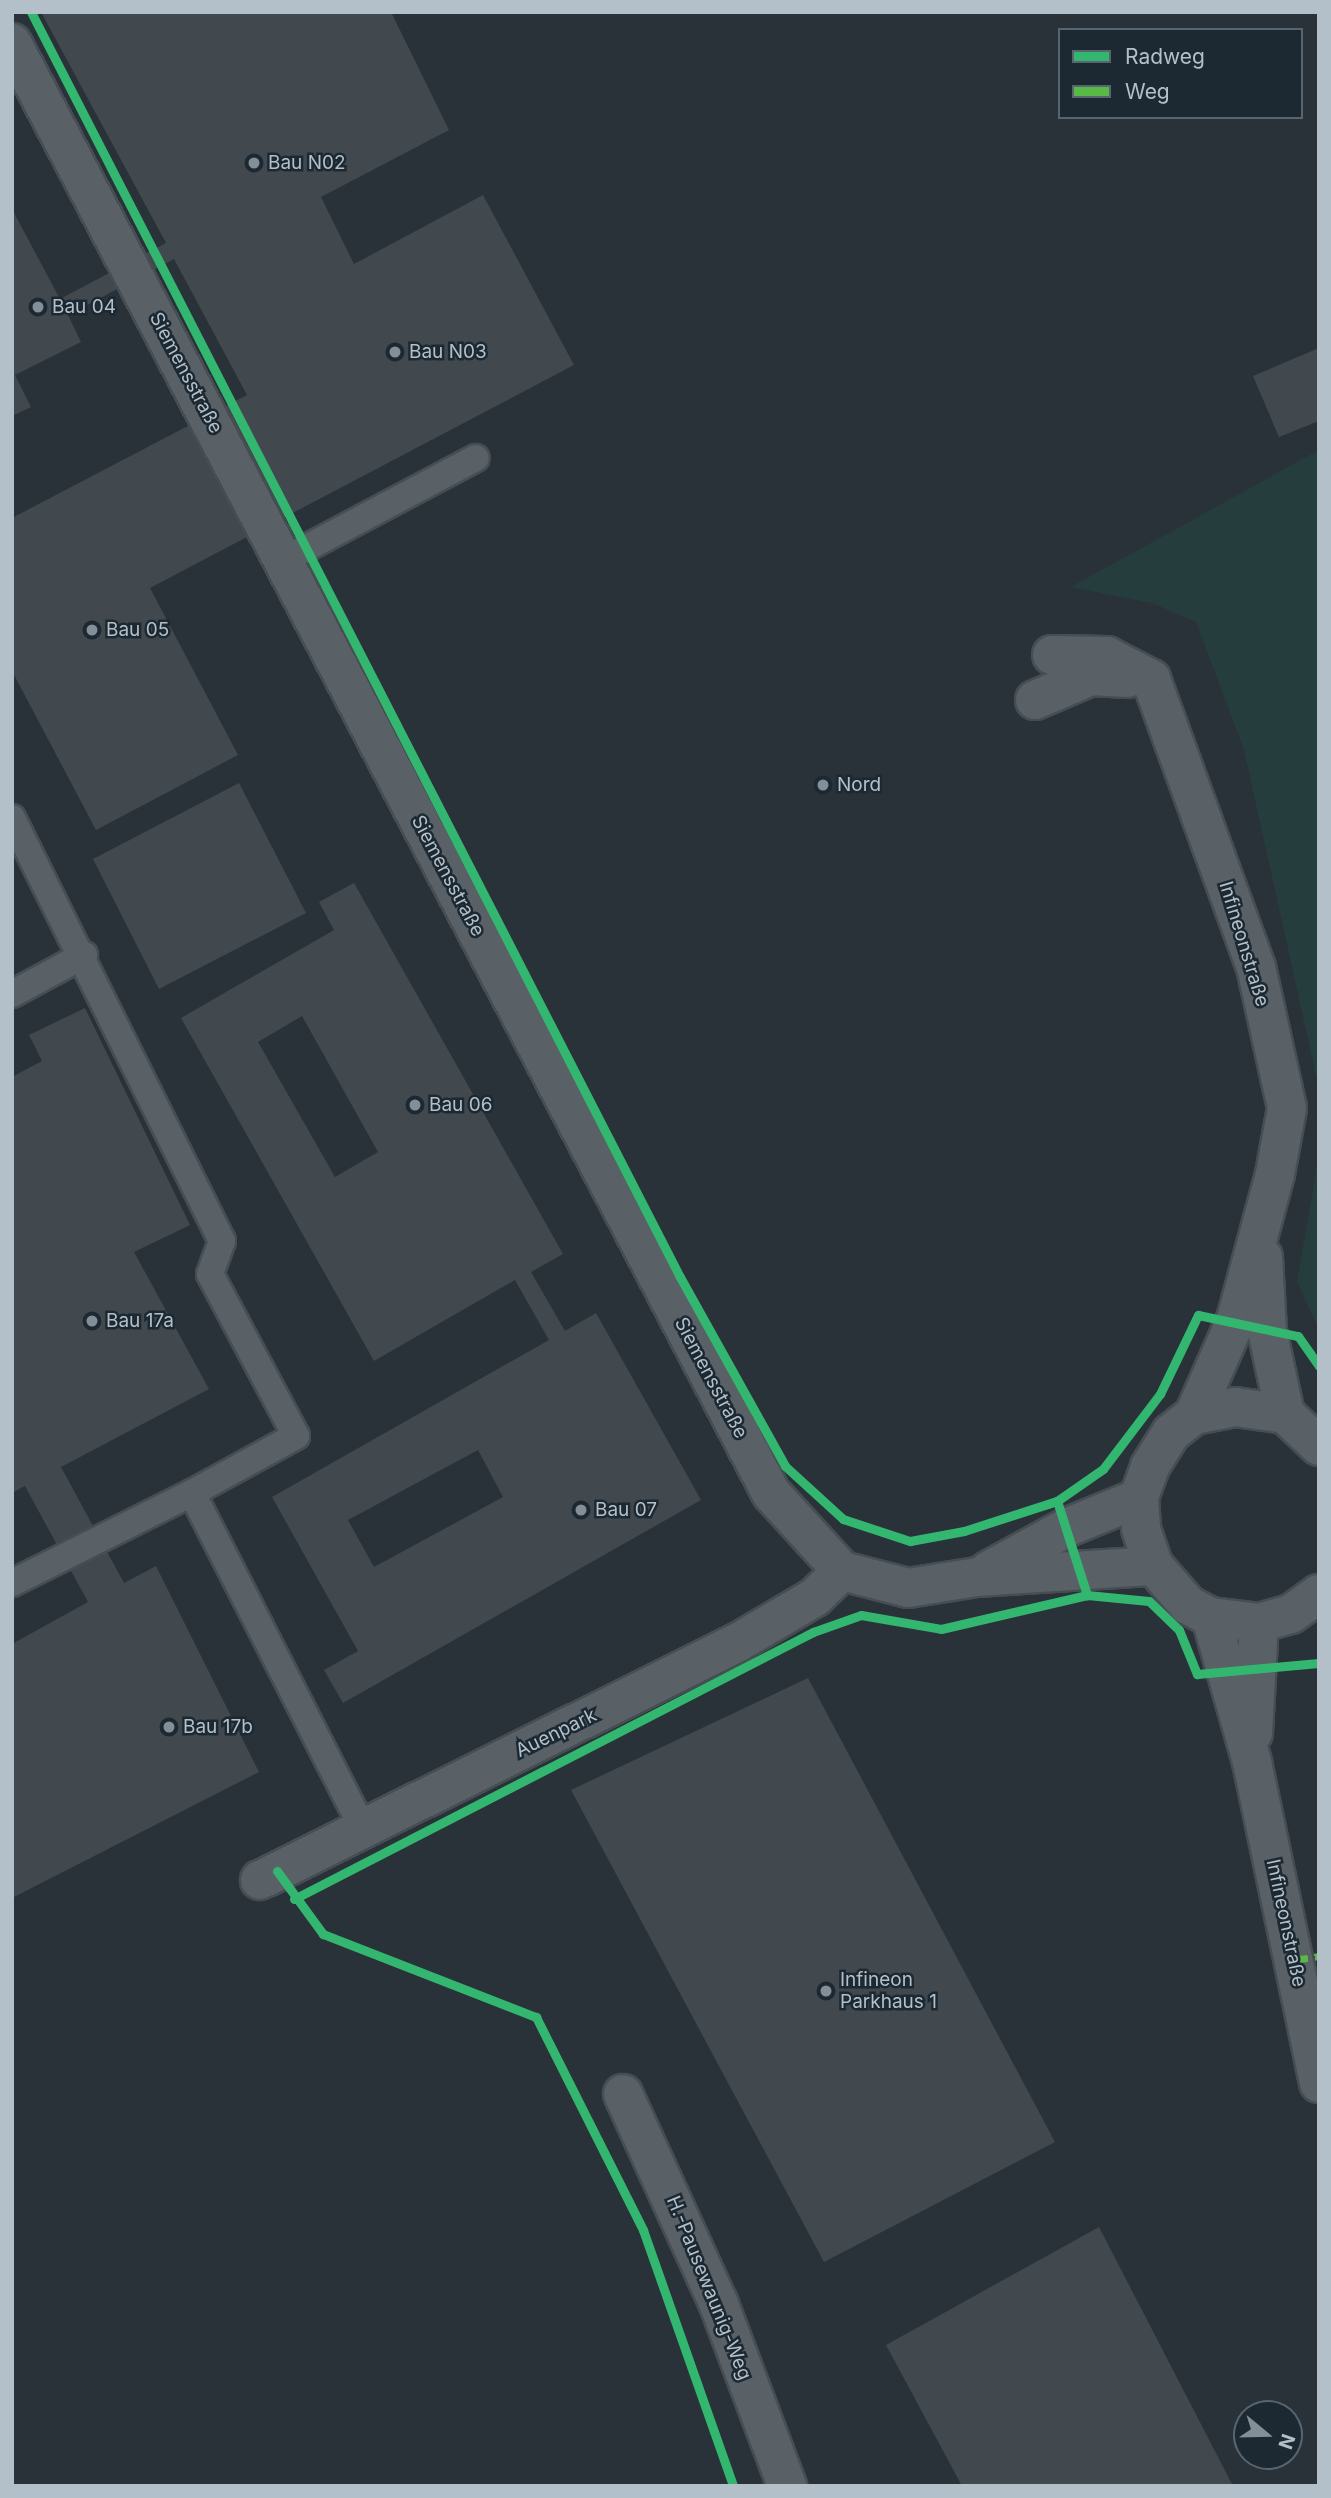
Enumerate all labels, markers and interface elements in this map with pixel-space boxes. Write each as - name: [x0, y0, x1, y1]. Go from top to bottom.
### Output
- legend: [1058, 28, 1303, 119]
- text: Radweg: [1125, 44, 1205, 69]
- text: Weg: [1125, 79, 1170, 104]
- place label: Bau N02: [268, 152, 346, 174]
- marker: Bau N02: [246, 155, 262, 171]
- place label: Bau 04: [52, 296, 116, 318]
- marker: Bau 04: [30, 299, 46, 315]
- street label: Siemensstraße: [145, 309, 227, 437]
- place label: Bau N03: [409, 341, 487, 363]
- marker: Bau N03: [387, 344, 403, 360]
- place label: Bau 05: [106, 619, 169, 641]
- marker: Bau 05: [84, 622, 100, 638]
- place label: Nord: [837, 774, 881, 796]
- marker: Nord: [815, 777, 831, 793]
- street label: Siemensstraße: [407, 812, 489, 940]
- street label: Infineonstraße: [1214, 879, 1274, 1009]
- place label: Bau 06: [429, 1094, 492, 1116]
- marker: Bau 06: [407, 1097, 423, 1113]
- place label: Bau 17a: [106, 1310, 174, 1332]
- marker: Bau 17a: [84, 1313, 100, 1329]
- street label: Siemensstraße: [670, 1314, 752, 1442]
- place label: Bau 07: [595, 1499, 657, 1521]
- marker: Bau 07: [573, 1502, 589, 1518]
- street label: Auenpark: [512, 1704, 600, 1762]
- place label: Bau 17b: [183, 1716, 253, 1738]
- marker: Bau 17b: [161, 1719, 177, 1735]
- street label: Infineonstraße: [1261, 1857, 1311, 1989]
- place label: Infineon Parkhaus 1: [840, 1969, 937, 2013]
- marker: Infineon Parkhaus 1: [818, 1983, 834, 1999]
- street label: H.-Pausewaunig-Weg: [662, 2193, 756, 2383]
- north arrow: [1233, 2400, 1303, 2470]
- text: N: [1273, 2431, 1300, 2452]

